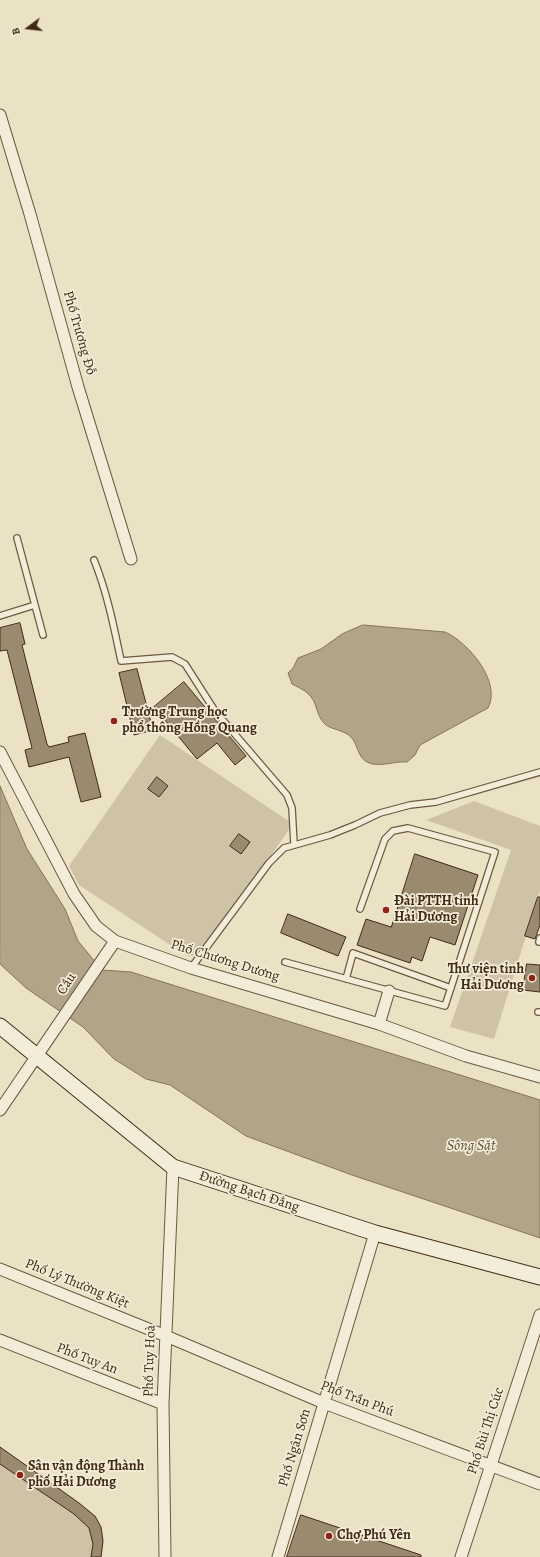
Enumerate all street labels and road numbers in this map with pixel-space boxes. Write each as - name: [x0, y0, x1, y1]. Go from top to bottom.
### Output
- street label: Phố Trương Đỗ: [59, 289, 99, 377]
- street label: Phố Chương Dương: [168, 936, 282, 986]
- street label: Cầu: [54, 970, 80, 998]
- street label: Đường Bạch Đằng: [197, 1168, 301, 1216]
- street label: Phố Lý Thường Kiệt: [22, 1255, 132, 1313]
- street label: Phố Tuy Hoà: [140, 1324, 160, 1398]
- street label: Phố Tuy An: [54, 1340, 120, 1378]
- street label: Phố Trần Phú: [318, 1377, 396, 1421]
- street label: Phố Bùi Thị Cúc: [464, 1385, 508, 1477]
- street label: Phố Ngân Sơn: [275, 1407, 315, 1489]

